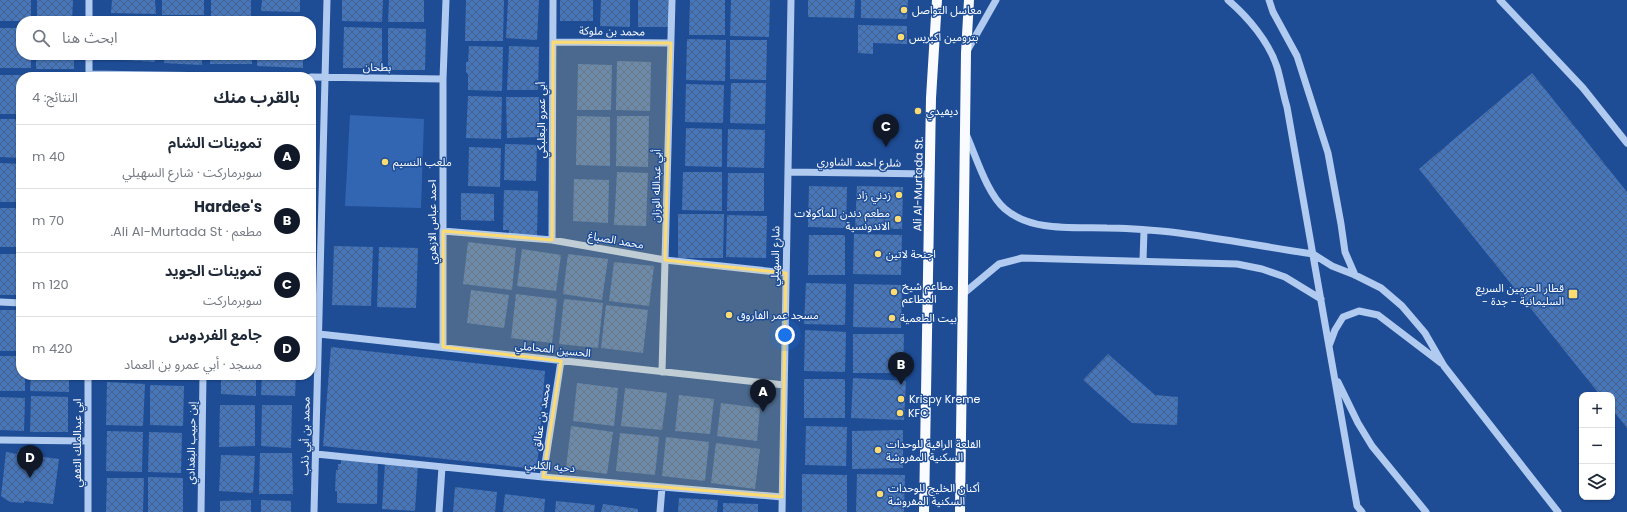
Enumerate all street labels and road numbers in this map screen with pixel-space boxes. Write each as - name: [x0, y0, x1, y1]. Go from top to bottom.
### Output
- street label: محمد بن ملوكة: [579, 22, 645, 40]
- street label: بطحان: [363, 59, 391, 75]
- street label: أبي عمرو البعلبكي: [533, 82, 551, 158]
- street label: Ali Al-Murtada St.: [909, 137, 927, 231]
- street label: أبي عبدالله الوزان: [647, 149, 666, 223]
- street label: شلرع احمد الشاوري: [817, 153, 902, 172]
- street label: احمد عباس الازهري: [424, 180, 442, 264]
- street label: شارع السهيلي: [766, 225, 785, 286]
- street label: محمد الصباغ: [587, 227, 645, 253]
- street label: الحسين المحاملي: [514, 337, 592, 362]
- street label: محمد بن عفالق: [528, 382, 554, 452]
- street label: محمد بن أبي ذئب: [296, 396, 315, 475]
- street label: ابي عبدالملك الثقفي: [69, 399, 87, 487]
- street label: إبن حبيب البغدادي: [182, 401, 201, 485]
- street label: دحيه الكلبي: [524, 456, 576, 478]

